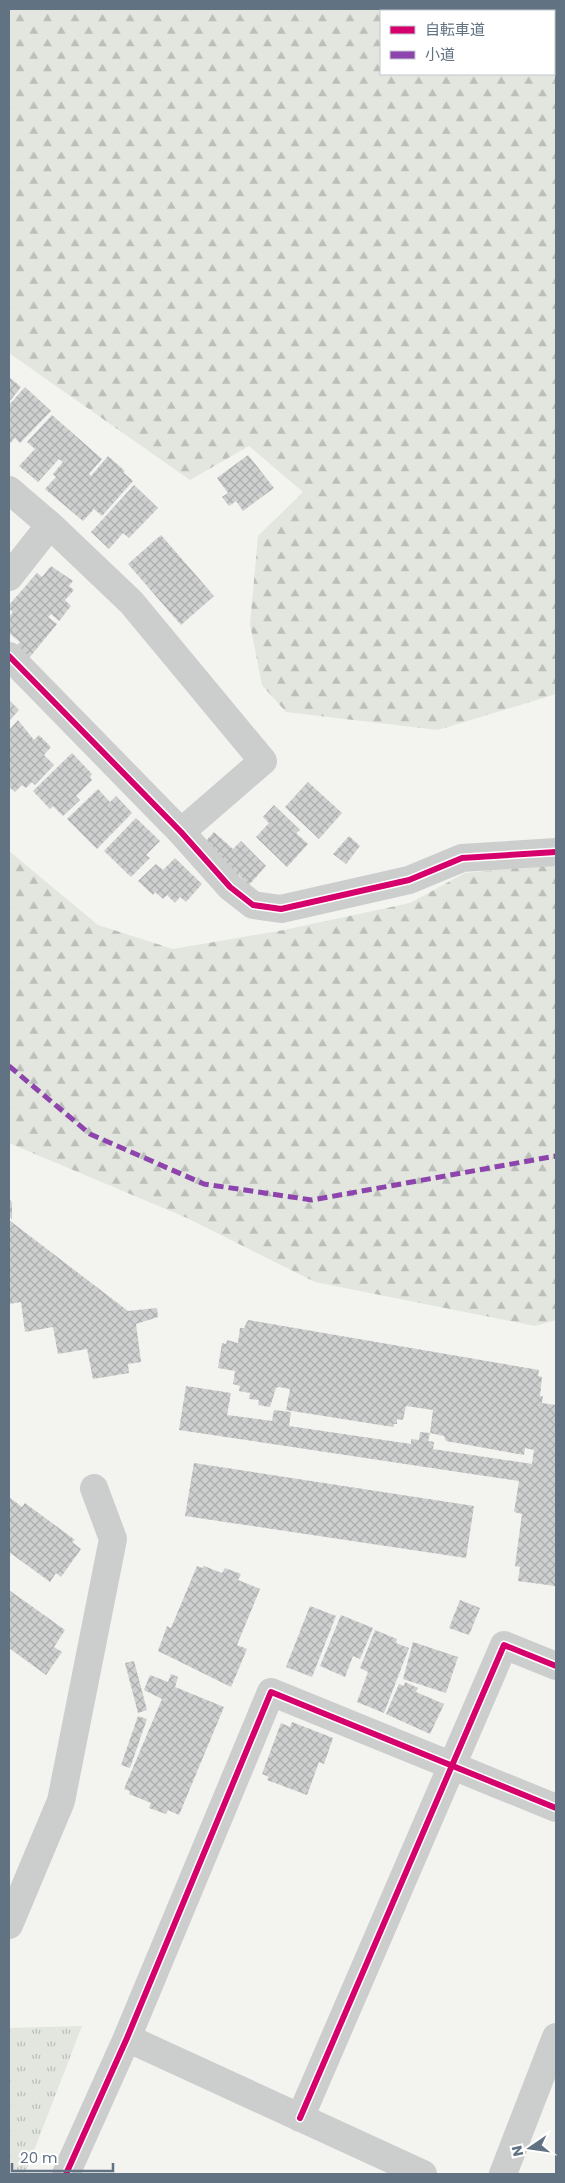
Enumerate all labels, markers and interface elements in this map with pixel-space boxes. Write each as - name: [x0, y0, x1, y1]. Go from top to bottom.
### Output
- legend: [380, 10, 555, 75]
- text: 自転車道: [425, 19, 485, 40]
- text: 小道: [425, 44, 455, 65]
- north arrow: [505, 2123, 555, 2173]
- scale bar: [12, 2140, 114, 2172]
- text: N: [506, 2144, 528, 2158]
- text: 20 m: [20, 2147, 58, 2168]

